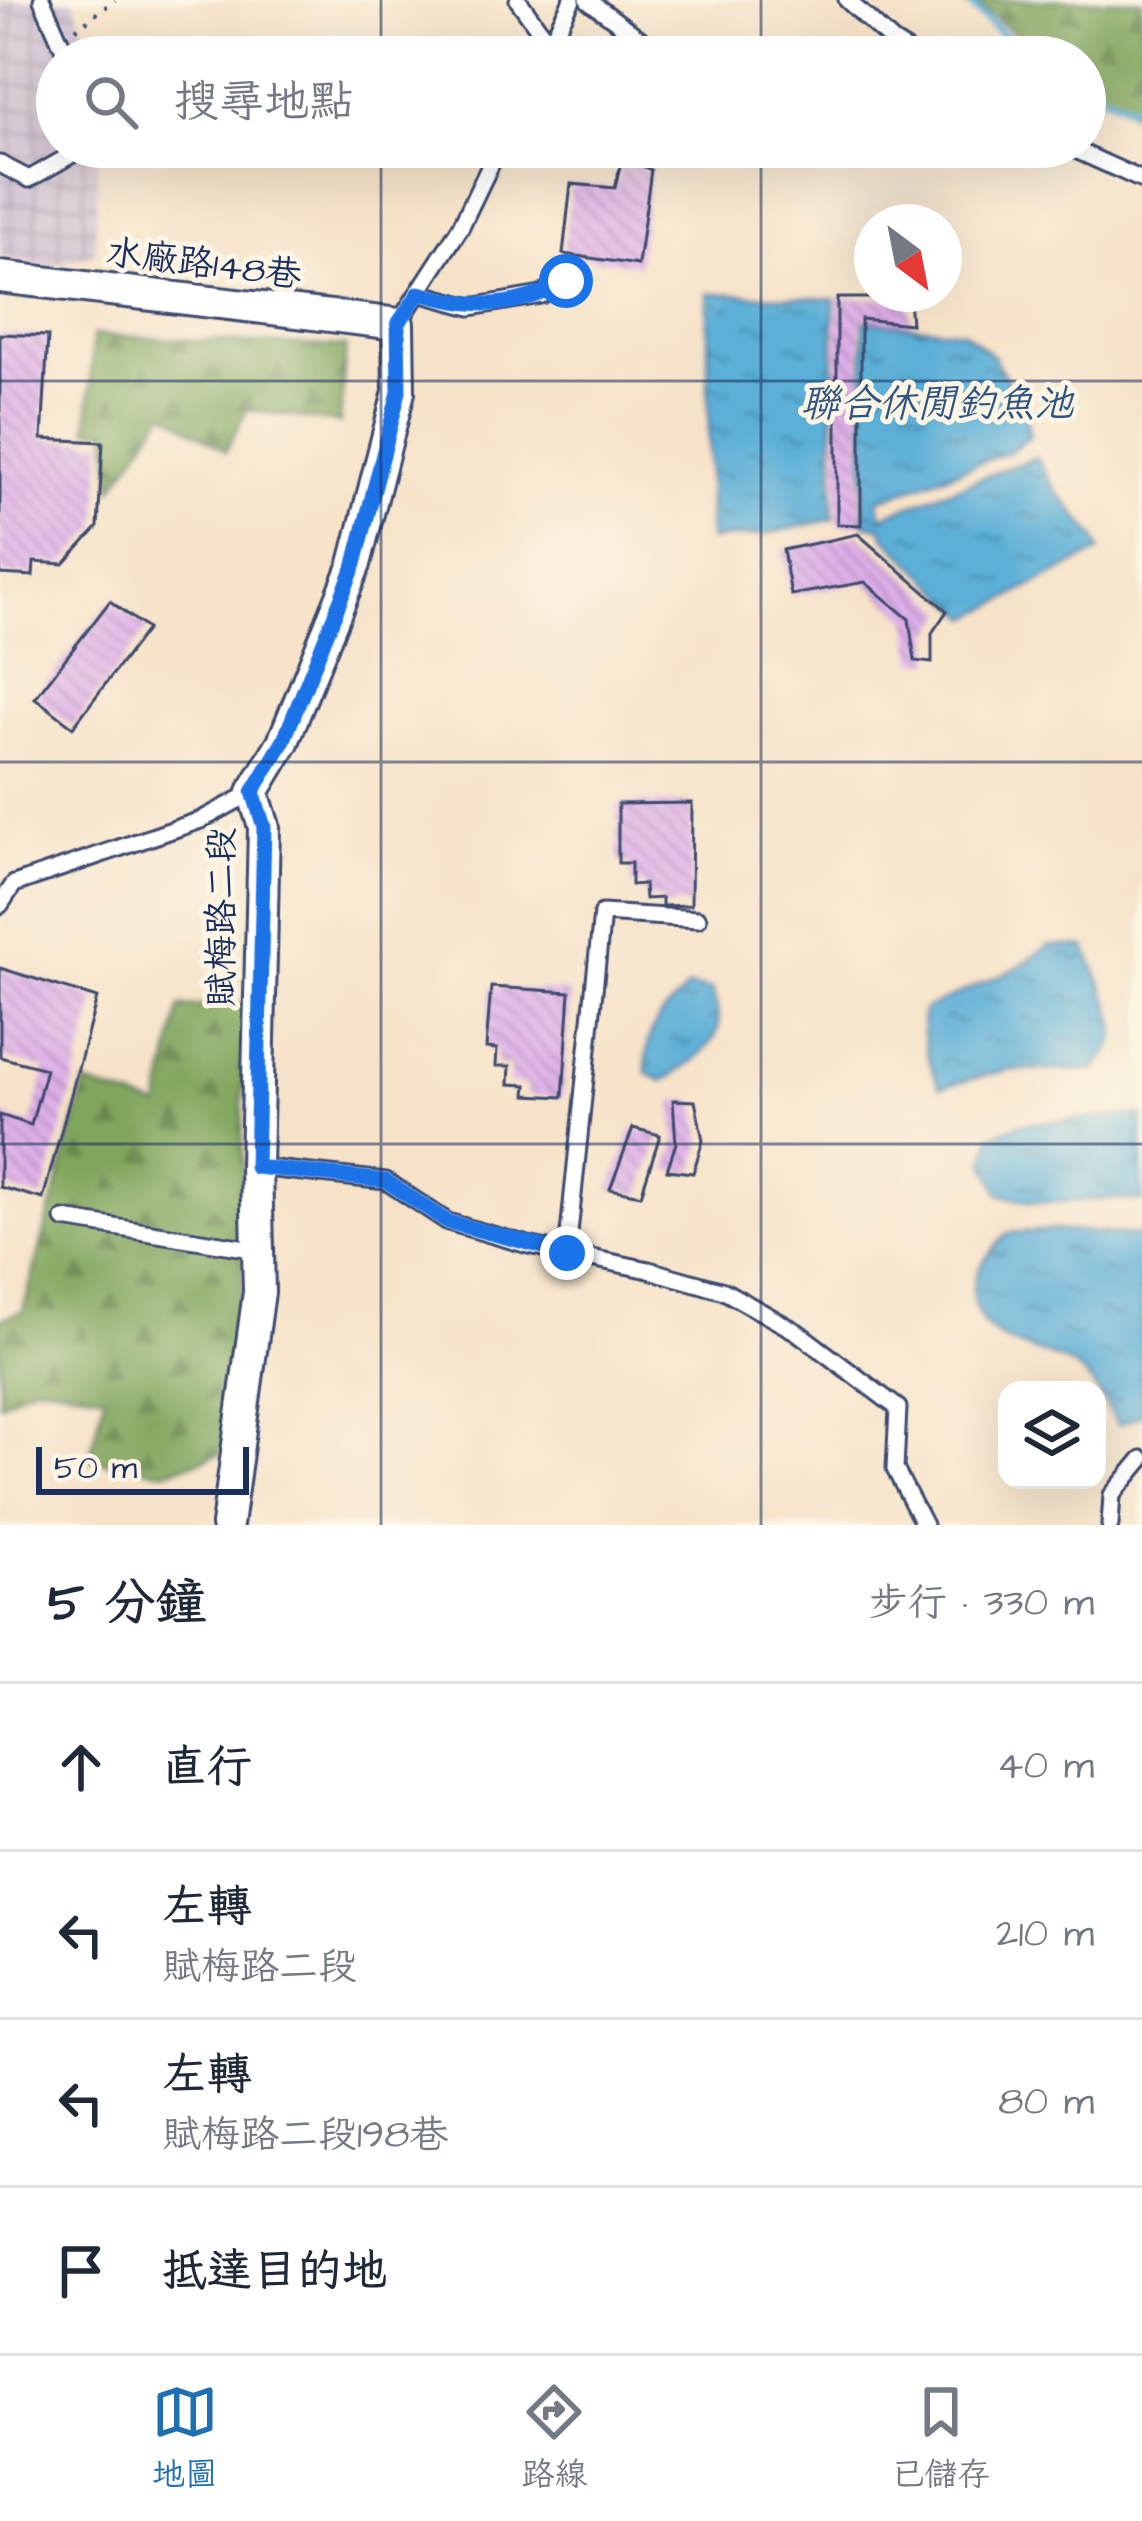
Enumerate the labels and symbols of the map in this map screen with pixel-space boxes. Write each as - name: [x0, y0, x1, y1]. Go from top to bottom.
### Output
- north arrow: [854, 204, 962, 312]
- street label: 水廠路148巷: [103, 227, 304, 302]
- route start: [539, 254, 593, 308]
- water label: 聯合休閒釣魚池: [800, 378, 1075, 432]
- street label: 賦梅路二段: [197, 827, 248, 1007]
- route end: [540, 1226, 594, 1280]
- scale bar: [36, 1441, 249, 1494]

